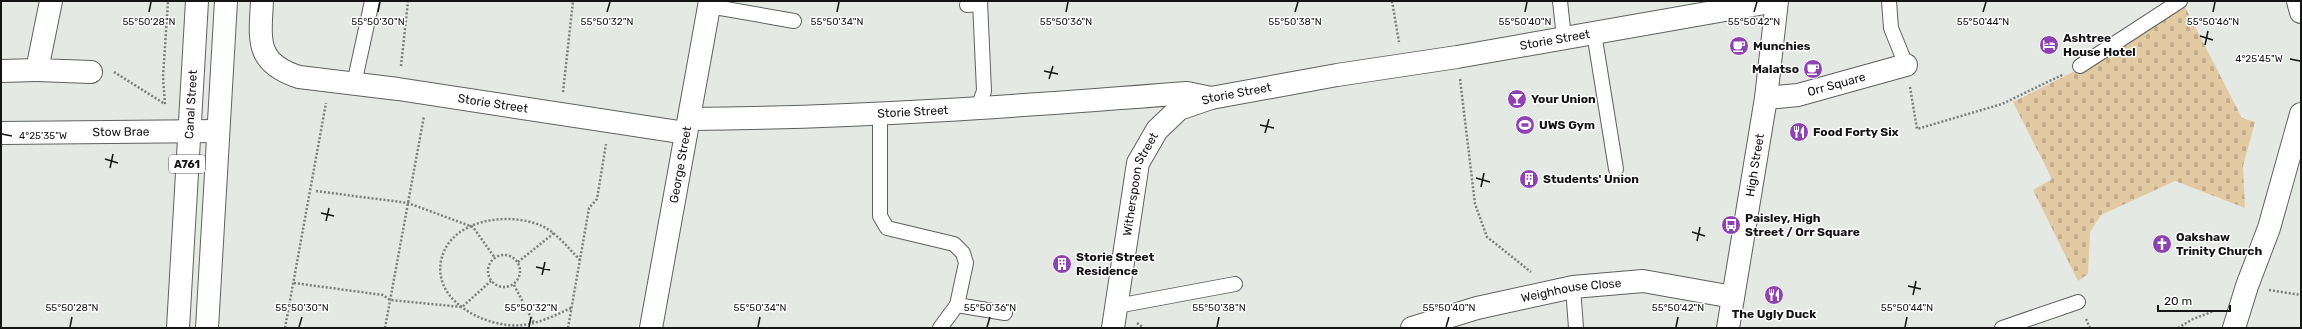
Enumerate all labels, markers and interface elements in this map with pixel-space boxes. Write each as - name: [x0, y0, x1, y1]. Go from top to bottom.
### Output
- text: 55°50'28"N: [122, 16, 176, 28]
- text: 55°50'30"N: [351, 16, 405, 28]
- text: 55°50'32"N: [581, 16, 633, 28]
- text: 55°50'34"N: [811, 16, 864, 28]
- text: 55°50'36"N: [1040, 16, 1092, 28]
- text: 55°50'38"N: [1268, 16, 1322, 28]
- text: 55°50'40"N: [1499, 16, 1552, 28]
- text: 55°50'42"N: [1728, 16, 1780, 28]
- text: 55°50'44"N: [1957, 16, 2009, 28]
- text: 55°50'46"N: [2187, 16, 2239, 28]
- street label: Storie Street: [1519, 27, 1591, 53]
- place label: Ashtree House Hotel: [2063, 31, 2136, 59]
- hotel icon: Ashtree House Hotel: [2038, 34, 2060, 56]
- cafe icon: Munchies: [1728, 35, 1750, 57]
- place label: Munchies: [1753, 39, 1811, 53]
- text: 4°25'45"W: [2235, 53, 2283, 65]
- cafe icon: Malatso: [1802, 58, 1824, 80]
- place label: Malatso: [1752, 62, 1799, 76]
- street label: Canal Street: [182, 69, 200, 139]
- street label: Orr Square: [1806, 70, 1867, 99]
- street label: Storie Street: [1200, 80, 1273, 108]
- bar icon: Your Union: [1506, 88, 1528, 110]
- street label: Storie Street: [457, 91, 529, 116]
- place label: Your Union: [1531, 92, 1596, 106]
- street label: Storie Street: [877, 103, 949, 121]
- sports icon: UWS Gym: [1514, 114, 1536, 136]
- place label: UWS Gym: [1539, 118, 1595, 132]
- restaurant icon: Food Forty Six: [1788, 121, 1810, 143]
- street label: Stow Brae: [92, 125, 150, 139]
- street label: George Street: [667, 125, 694, 204]
- place label: Food Forty Six: [1813, 125, 1899, 139]
- text: 4°25'35"W: [19, 130, 67, 142]
- street label: Witherspoon Street: [1120, 130, 1161, 237]
- street label: High Street: [1743, 132, 1767, 198]
- road number: A761: [169, 155, 205, 173]
- building icon: Students' Union: [1518, 168, 1540, 190]
- place label: Students' Union: [1543, 172, 1639, 186]
- place label: Paisley, High Street / Orr Square: [1745, 211, 1860, 239]
- bus stop icon: Paisley, High Street / Orr Square: [1720, 214, 1742, 236]
- place label: Oakshaw Trinity Church: [2176, 230, 2262, 258]
- church icon: Oakshaw Trinity Church: [2151, 233, 2173, 255]
- place label: Storie Street Residence: [1076, 250, 1155, 278]
- building icon: Storie Street Residence: [1051, 253, 1073, 275]
- street label: Weighhouse Close: [1520, 276, 1622, 305]
- restaurant icon: The Ugly Duck: [1763, 284, 1785, 306]
- scale bar: [2158, 287, 2230, 313]
- text: 20 m: [2164, 294, 2192, 308]
- text: 55°50'28"N: [45, 302, 99, 314]
- text: 55°50'30"N: [275, 302, 329, 314]
- text: 55°50'32"N: [505, 302, 557, 314]
- text: 55°50'34"N: [734, 302, 787, 314]
- text: 55°50'36"N: [964, 302, 1016, 314]
- text: 55°50'38"N: [1192, 302, 1246, 314]
- text: 55°50'40"N: [1423, 302, 1476, 314]
- text: 55°50'42"N: [1652, 302, 1704, 314]
- text: 55°50'44"N: [1881, 302, 1933, 314]
- place label: The Ugly Duck: [1732, 307, 1816, 321]

